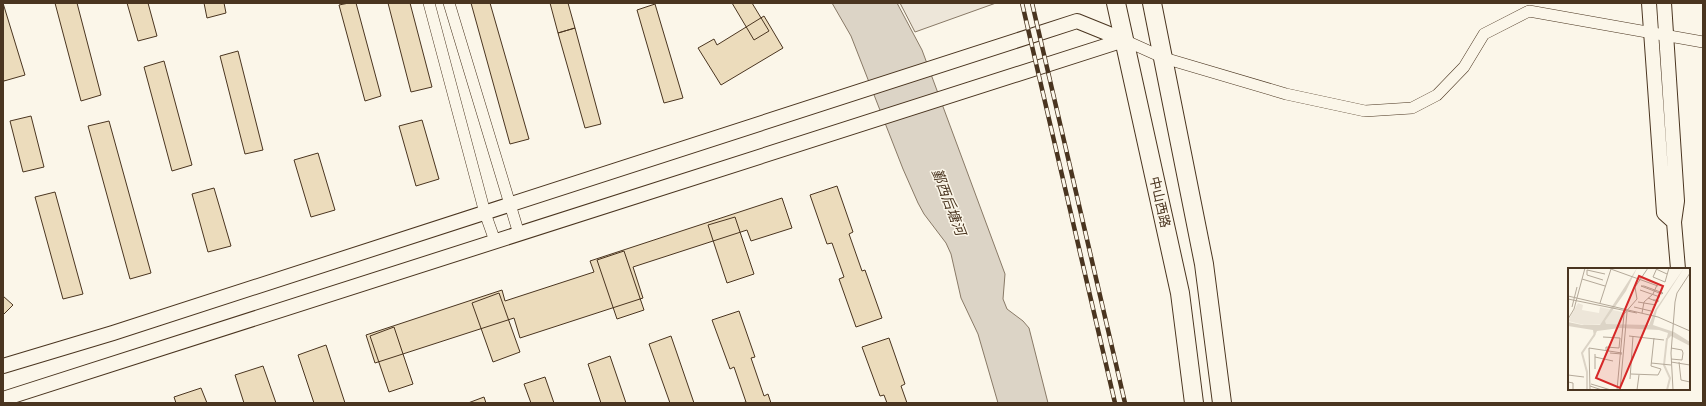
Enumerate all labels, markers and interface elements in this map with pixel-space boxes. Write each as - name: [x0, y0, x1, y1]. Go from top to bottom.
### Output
- water label: 鄞西后塘河: [929, 166, 970, 240]
- street label: 中山西路: [1147, 175, 1173, 229]
- inset map: [1568, 268, 1690, 390]

